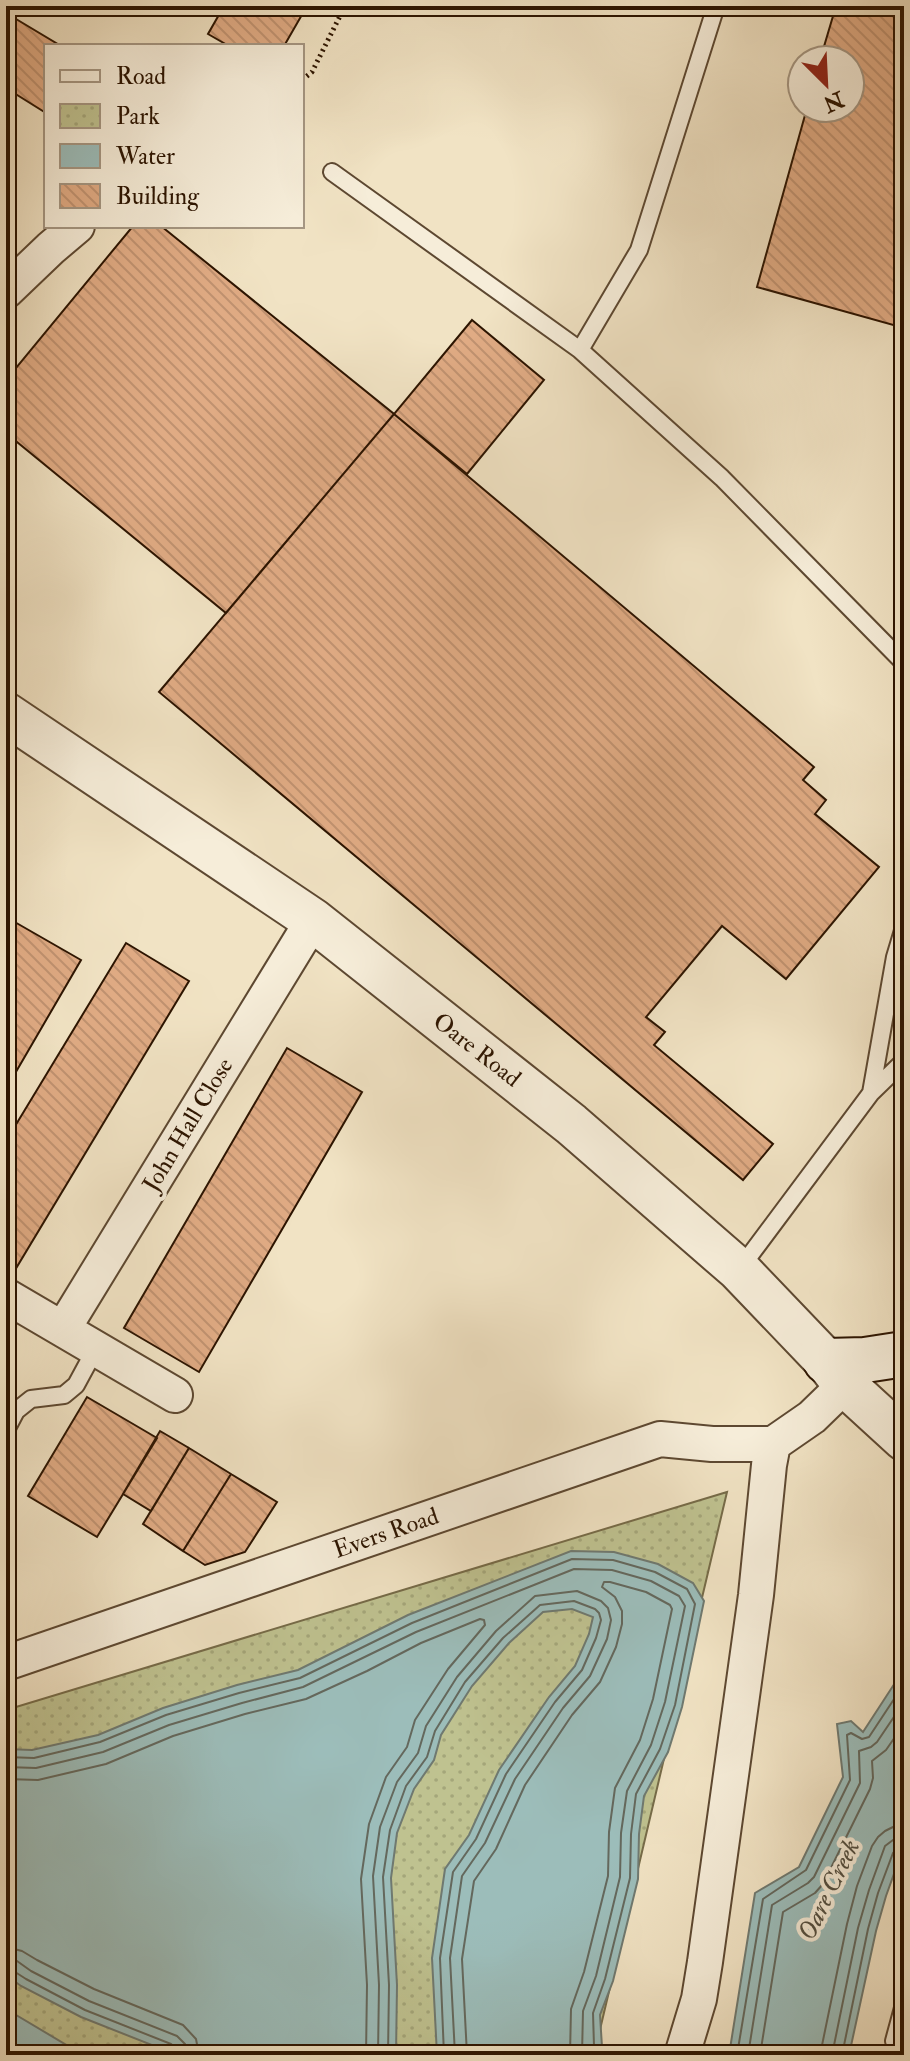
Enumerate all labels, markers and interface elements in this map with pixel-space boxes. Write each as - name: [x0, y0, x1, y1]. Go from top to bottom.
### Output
- legend: [44, 44, 304, 228]
- north arrow: [786, 44, 866, 124]
- text: Road: [116, 61, 166, 92]
- text: N: [819, 84, 849, 118]
- text: Park: [116, 101, 160, 132]
- text: Water: [115, 141, 175, 172]
- text: Building: [116, 181, 200, 212]
- street label: Oare Road: [427, 1006, 527, 1094]
- street label: John Hall Close: [135, 1052, 240, 1199]
- street label: Evers Road: [329, 1500, 443, 1565]
- water label: Oare Creek: [791, 1834, 867, 1946]

